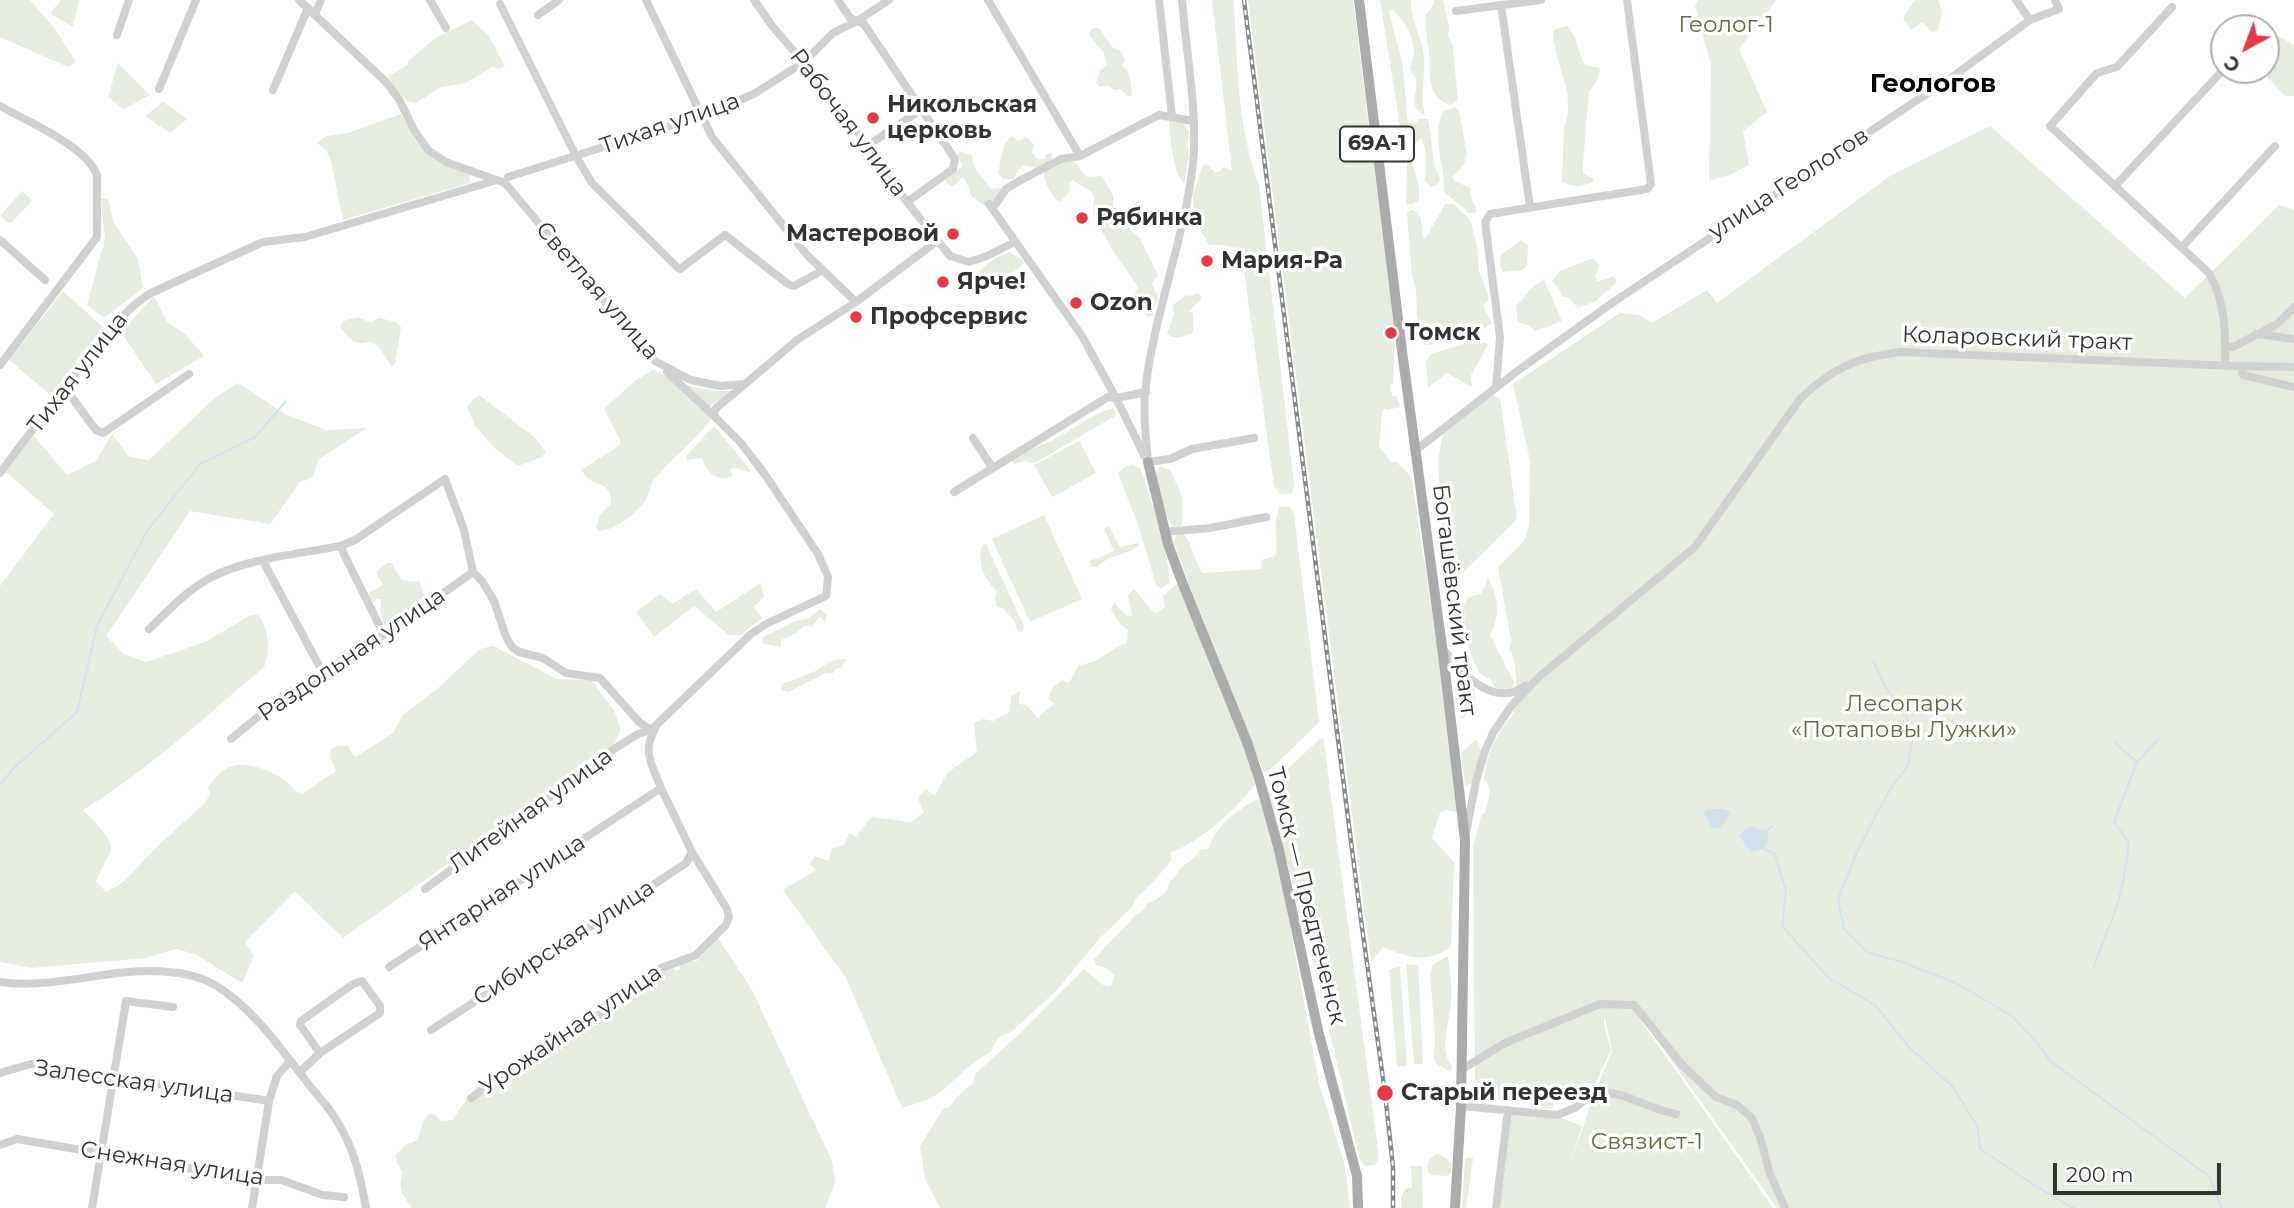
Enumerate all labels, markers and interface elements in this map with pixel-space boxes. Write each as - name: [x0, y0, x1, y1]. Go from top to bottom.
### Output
- park label: Геолог-1: [1678, 11, 1774, 39]
- north arrow: [2210, 14, 2280, 84]
- street label: Рабочая улица: [783, 44, 913, 202]
- text: С: [2219, 51, 2245, 77]
- district label: Геологов: [1870, 68, 1996, 100]
- street label: Тихая улица: [596, 87, 744, 161]
- place label: Никольская церковь: [887, 91, 1037, 145]
- marker: Никольская церковь: [865, 110, 881, 126]
- street label: улица Геологов: [1704, 122, 1874, 246]
- road number: 69А-1: [1340, 127, 1414, 162]
- place label: Рябинка: [1096, 204, 1203, 232]
- marker: Рябинка: [1074, 210, 1090, 226]
- street label: Светлая улица: [530, 216, 664, 366]
- place label: Мастеровой: [786, 220, 939, 248]
- marker: Мастеровой: [945, 226, 961, 242]
- place label: Мария-Ра: [1221, 247, 1343, 275]
- marker: Мария-Ра: [1199, 253, 1215, 269]
- place label: Ярче!: [957, 268, 1026, 296]
- marker: Ярче!: [935, 274, 951, 290]
- place label: Ozon: [1090, 289, 1153, 317]
- marker: Ozon: [1068, 295, 1084, 311]
- place label: Профсервис: [870, 303, 1028, 331]
- street label: Тихая улица: [22, 307, 134, 439]
- marker: Профсервис: [848, 309, 864, 325]
- place label: Томск: [1405, 319, 1481, 347]
- street label: Коларовский тракт: [1901, 321, 2133, 357]
- marker: Томск: [1383, 325, 1399, 341]
- street label: Богашёвский тракт: [1426, 483, 1482, 717]
- street label: Раздольная улица: [253, 582, 451, 728]
- park label: Лесопарк «Потаповы Лужки»: [1791, 690, 2017, 744]
- street label: Литейная улица: [444, 743, 618, 879]
- street label: Томск — Предтеченск: [1261, 764, 1351, 1028]
- street label: Янтарная улица: [413, 829, 591, 957]
- street label: Сибирская улица: [468, 874, 660, 1012]
- street label: Урожайная улица: [475, 959, 667, 1101]
- street label: Залесская улица: [33, 1054, 235, 1110]
- place label: Старый переезд: [1401, 1079, 1607, 1107]
- marker: Старый переезд: [1375, 1083, 1395, 1103]
- park label: Связист-1: [1591, 1128, 1703, 1156]
- street label: Снежная улица: [78, 1136, 266, 1192]
- scale bar: [2056, 1148, 2224, 1192]
- text: 200 m: [2066, 1162, 2133, 1187]

